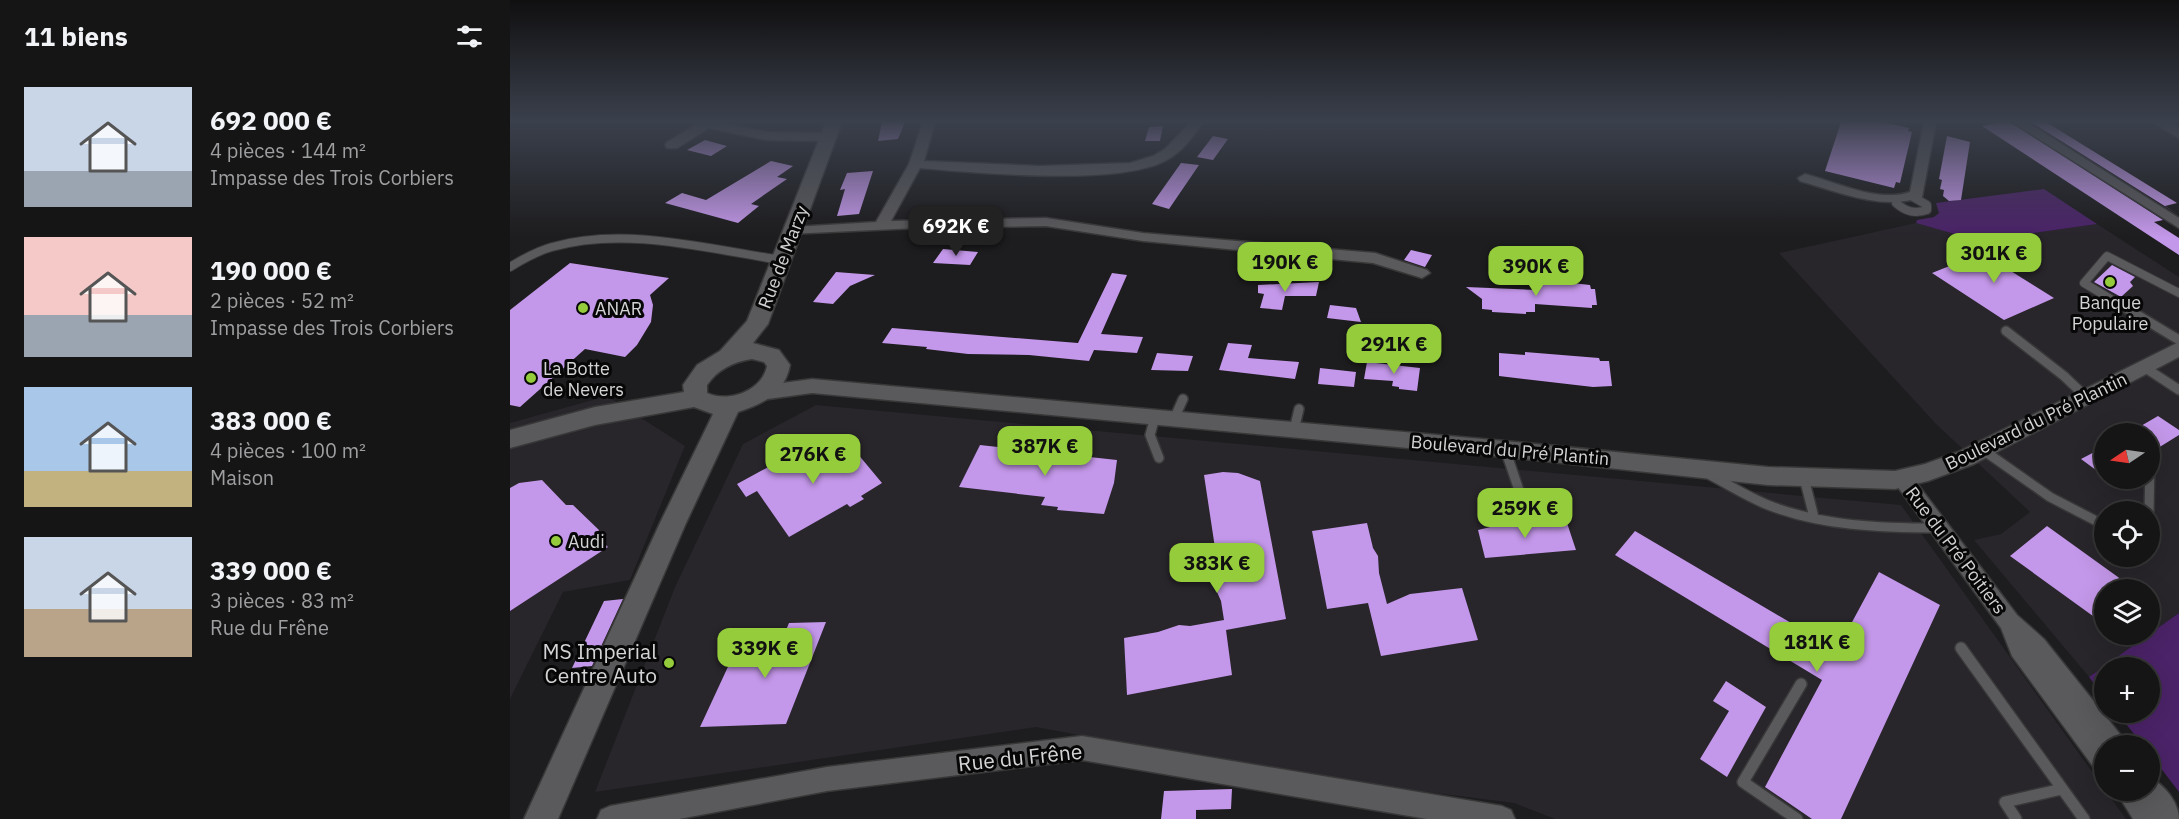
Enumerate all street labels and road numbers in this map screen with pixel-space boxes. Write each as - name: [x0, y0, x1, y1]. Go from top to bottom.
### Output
- street label: Rue de Marzy: [753, 202, 813, 312]
- street label: Boulevard du Pré Plantin: [1941, 367, 2131, 475]
- street label: Boulevard du Pré Plantin: [1410, 430, 1610, 470]
- street label: Rue du Pré Poitiers: [1901, 482, 2011, 618]
- street label: Rue du Frêne: [956, 737, 1084, 777]

